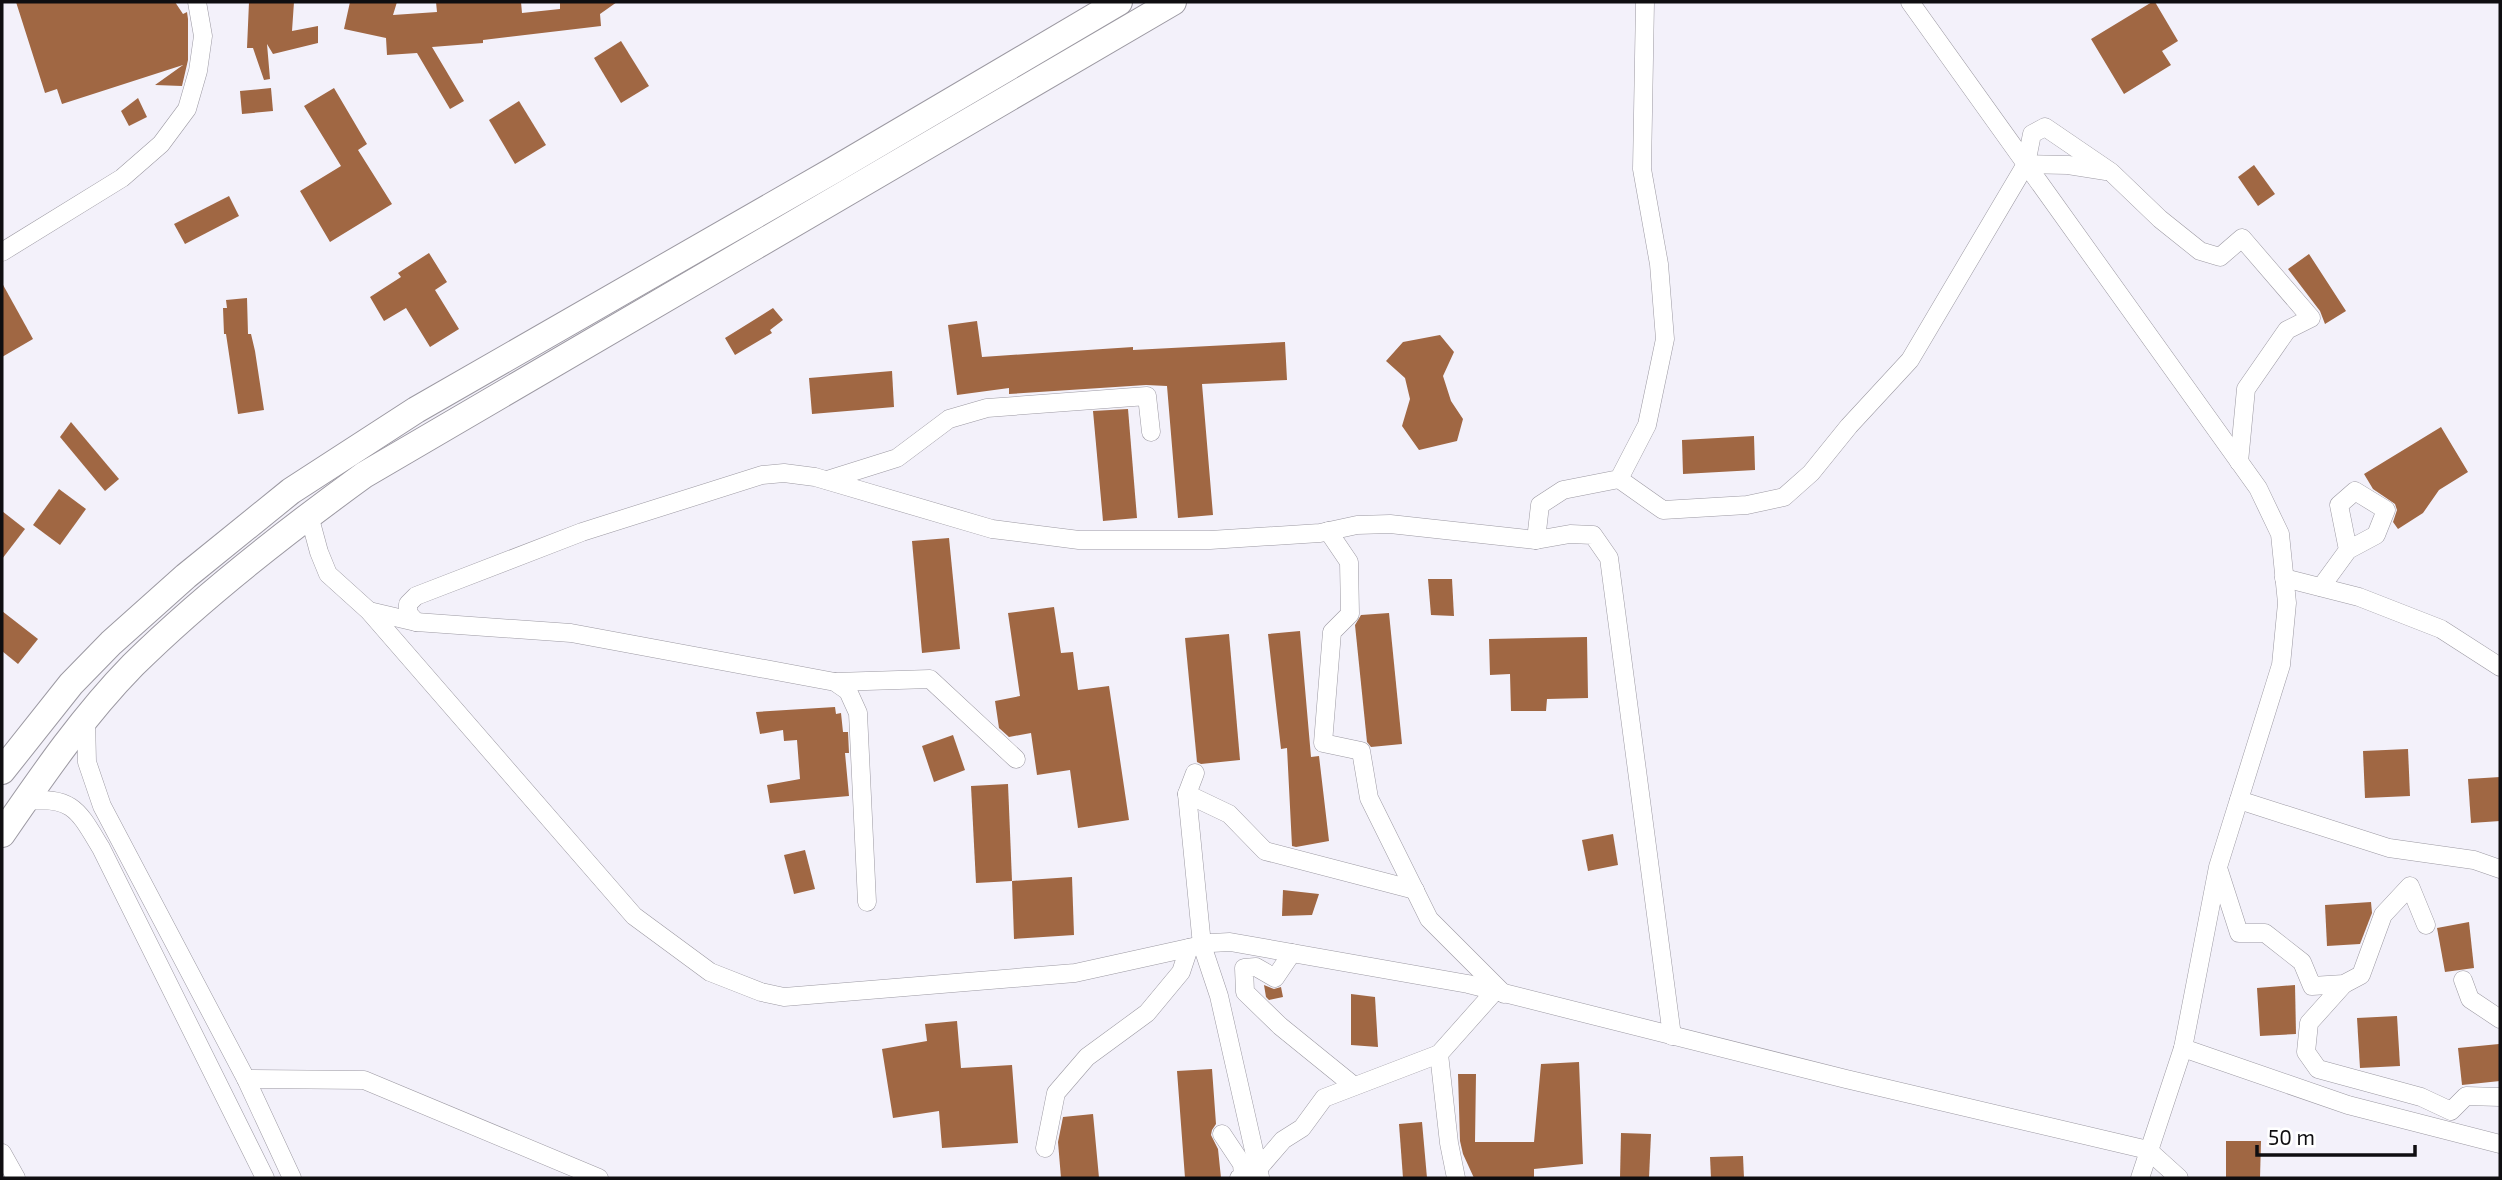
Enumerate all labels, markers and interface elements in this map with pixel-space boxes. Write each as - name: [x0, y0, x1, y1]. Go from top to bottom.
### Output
- scale bar: [2257, 1114, 2414, 1158]
- text: 50 m: [2268, 1124, 2315, 1149]

